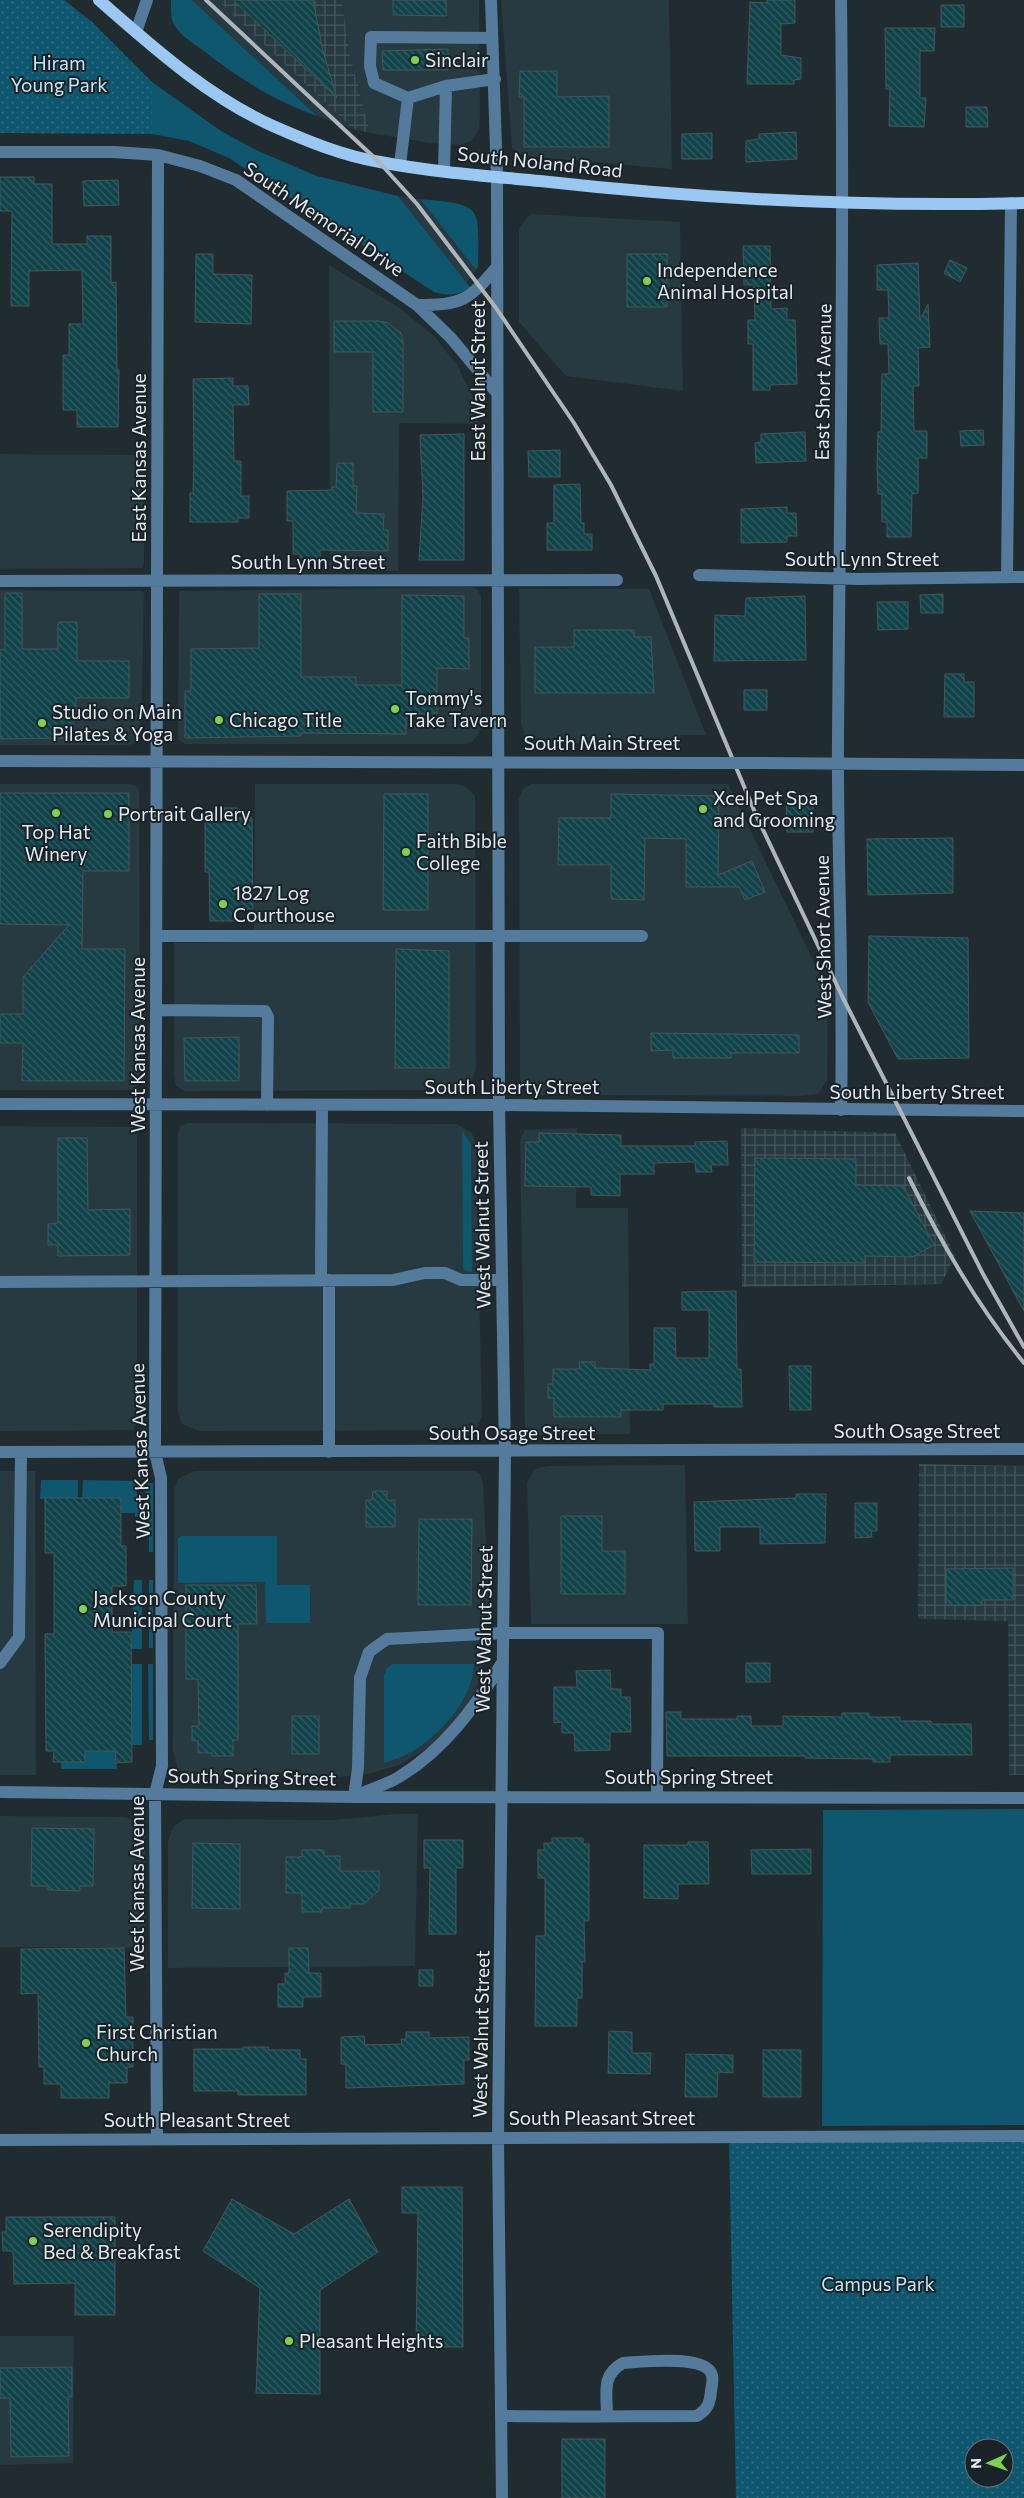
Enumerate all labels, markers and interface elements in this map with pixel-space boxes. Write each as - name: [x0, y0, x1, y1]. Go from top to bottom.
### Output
- place label: Sinclair: [425, 48, 489, 71]
- park label: Hiram Young Park: [10, 51, 108, 96]
- marker: Sinclair: [409, 54, 421, 66]
- street label: South Noland Road: [456, 141, 624, 182]
- street label: South Memorial Drive: [240, 156, 409, 281]
- place label: Independence Animal Hospital: [657, 258, 794, 303]
- marker: Independence Animal Hospital: [641, 275, 653, 287]
- street label: East Walnut Street: [466, 300, 489, 462]
- street label: East Short Avenue: [810, 303, 835, 461]
- street label: East Kansas Avenue: [127, 373, 150, 543]
- street label: South Lynn Street: [785, 547, 940, 570]
- street label: South Lynn Street: [231, 550, 386, 573]
- place label: Tommy's Take Tavern: [405, 686, 507, 731]
- place label: Studio on Main Pilates & Yoga: [52, 700, 182, 745]
- marker: Tommy's Take Tavern: [389, 703, 401, 715]
- place label: Chicago Title: [229, 708, 342, 731]
- marker: Chicago Title: [213, 714, 225, 726]
- marker: Studio on Main Pilates & Yoga: [36, 717, 48, 729]
- street label: South Main Street: [524, 731, 680, 754]
- place label: Xcel Pet Spa and Grooming: [713, 786, 835, 831]
- place label: Portrait Gallery: [118, 802, 251, 825]
- marker: Xcel Pet Spa and Grooming: [697, 803, 709, 815]
- marker: Top Hat Winery: [50, 807, 62, 819]
- marker: Portrait Gallery: [102, 808, 114, 820]
- place label: Top Hat Winery: [22, 820, 91, 865]
- place label: Faith Bible College: [416, 829, 507, 874]
- marker: Faith Bible College: [400, 846, 412, 858]
- street label: West Short Avenue: [810, 855, 835, 1019]
- place label: 1827 Log Courthouse: [233, 881, 335, 926]
- marker: 1827 Log Courthouse: [217, 898, 229, 910]
- street label: West Kansas Avenue: [126, 957, 149, 1133]
- street label: South Liberty Street: [425, 1075, 600, 1098]
- street label: South Liberty Street: [830, 1080, 1005, 1103]
- street label: West Walnut Street: [469, 1141, 494, 1309]
- street label: West Kansas Avenue: [125, 1363, 154, 1539]
- street label: South Osage Street: [833, 1419, 1001, 1442]
- street label: South Osage Street: [428, 1421, 596, 1444]
- street label: West Walnut Street: [471, 1545, 496, 1713]
- place label: Jackson County Municipal Court: [93, 1586, 232, 1631]
- marker: Jackson County Municipal Court: [77, 1603, 89, 1615]
- street label: South Spring Street: [167, 1764, 337, 1789]
- street label: South Spring Street: [605, 1765, 774, 1788]
- street label: West Kansas Avenue: [125, 1796, 148, 1972]
- street label: West Walnut Street: [468, 1950, 493, 2118]
- place label: First Christian Church: [96, 2020, 218, 2065]
- marker: First Christian Church: [80, 2037, 92, 2049]
- street label: South Pleasant Street: [509, 2106, 696, 2129]
- street label: South Pleasant Street: [104, 2108, 291, 2131]
- place label: Serendipity Bed & Breakfast: [43, 2218, 181, 2263]
- marker: Serendipity Bed & Breakfast: [27, 2235, 39, 2247]
- park label: Campus Park: [821, 2272, 935, 2295]
- place label: Pleasant Heights: [299, 2329, 443, 2352]
- marker: Pleasant Heights: [283, 2335, 295, 2347]
- north arrow: [964, 2438, 1014, 2488]
- text: N: [967, 2458, 984, 2469]

